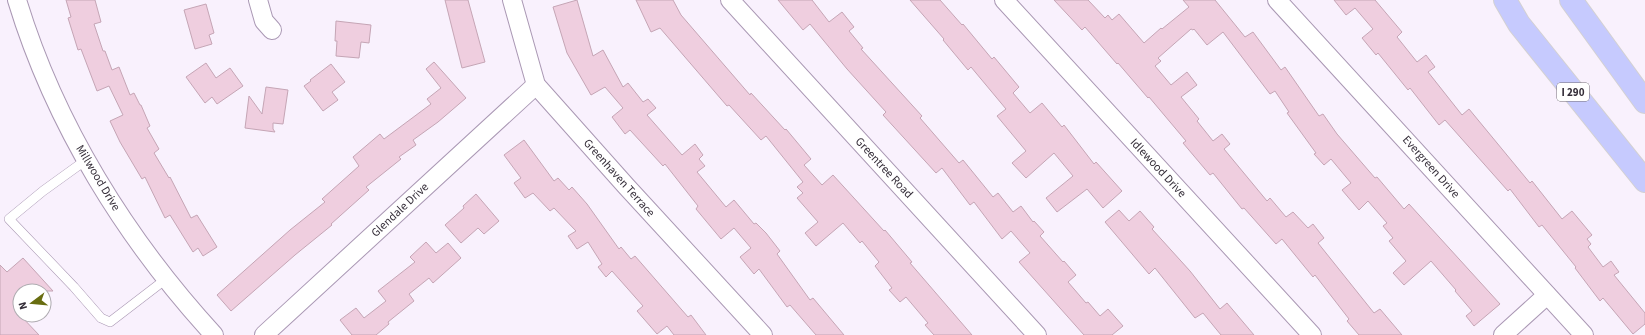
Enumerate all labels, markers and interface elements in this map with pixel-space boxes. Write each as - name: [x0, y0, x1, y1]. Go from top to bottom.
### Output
- road number: I 290: [1557, 83, 1589, 101]
- street label: Evergreen Drive: [1398, 132, 1464, 202]
- street label: Greentree Road: [851, 134, 917, 202]
- street label: Greenhaven Terrace: [579, 135, 659, 221]
- street label: Idlewood Drive: [1126, 135, 1190, 201]
- street label: Millwood Drive: [72, 142, 124, 214]
- street label: Glendale Drive: [367, 179, 433, 241]
- north arrow: [12, 283, 52, 323]
- text: N: [15, 300, 31, 311]

